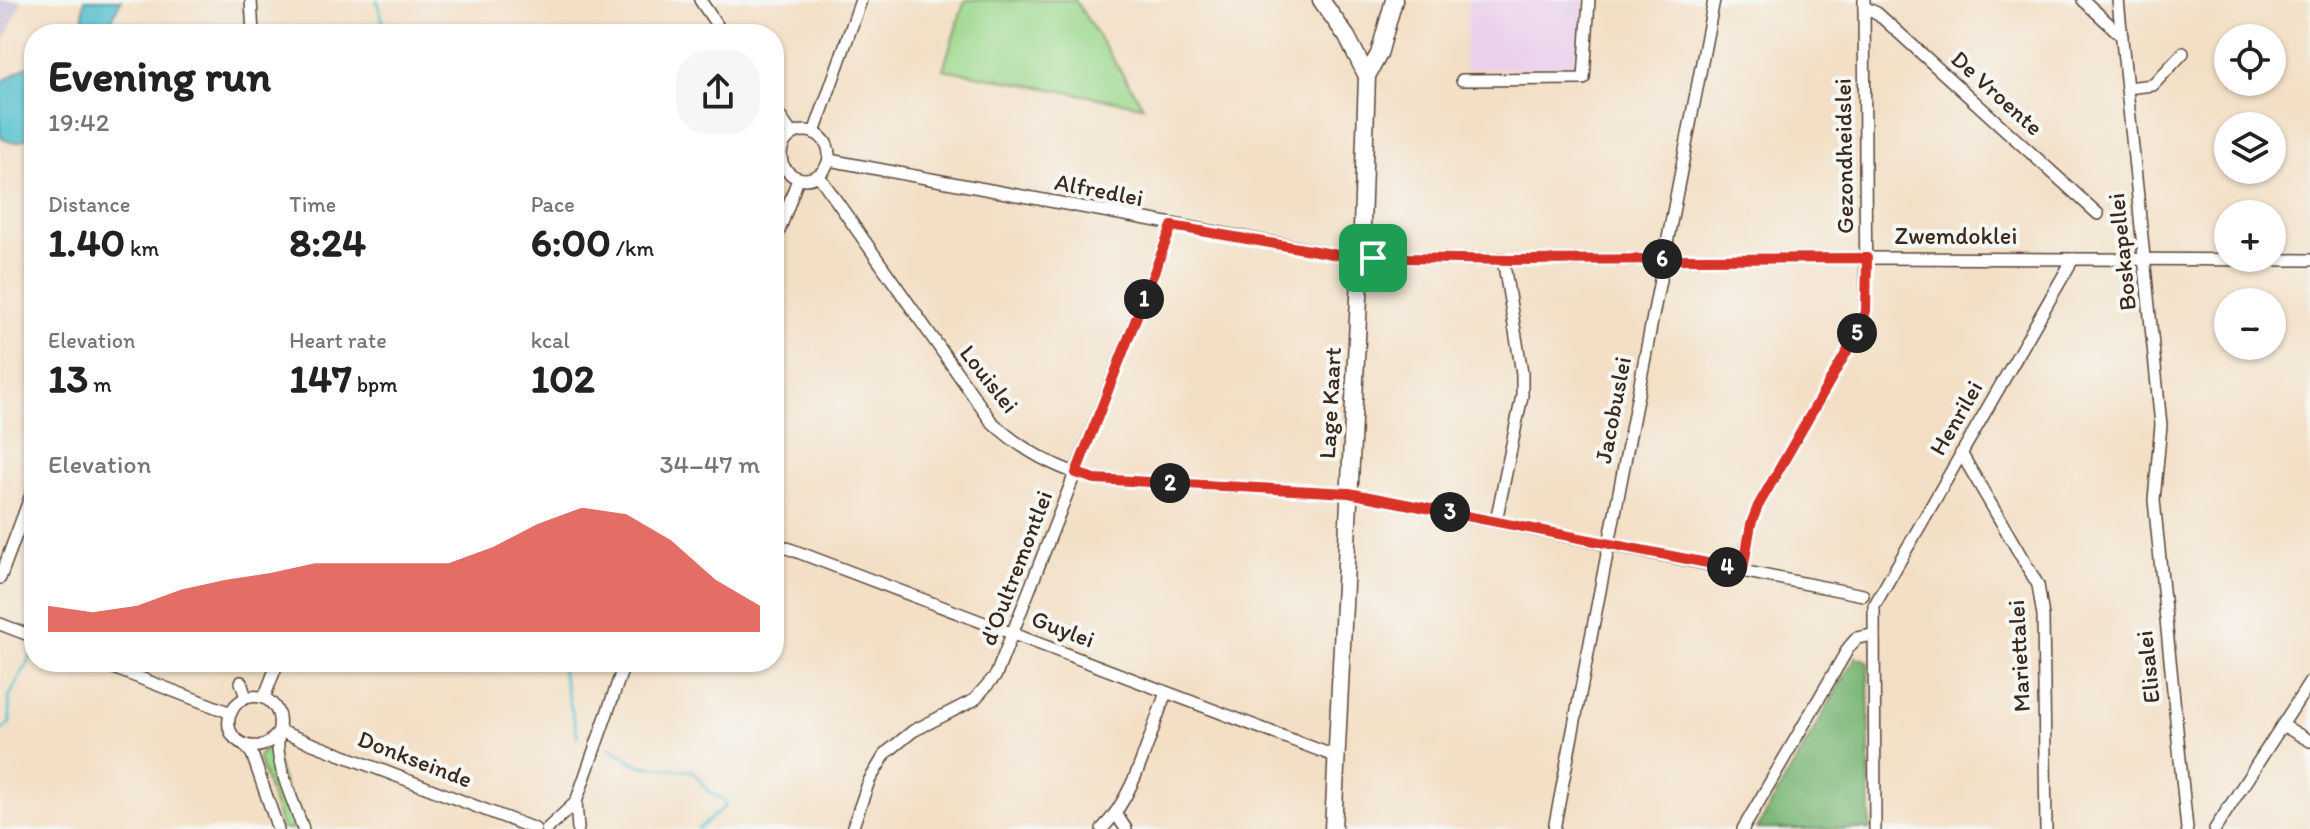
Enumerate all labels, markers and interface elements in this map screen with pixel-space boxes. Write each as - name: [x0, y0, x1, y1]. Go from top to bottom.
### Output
- map controls: [2214, 24, 2286, 360]
- button: locate: [2214, 24, 2286, 96]
- street label: De Vroente: [1945, 44, 2049, 141]
- text: Evening run: [48, 49, 271, 102]
- button: share: [676, 50, 760, 134]
- street label: Gezondheidslei: [1828, 78, 1859, 234]
- text: 19:42: [48, 106, 109, 138]
- button: layers: [2214, 112, 2286, 184]
- street label: Alfredlei: [1052, 167, 1146, 212]
- text: Distance: [48, 191, 130, 218]
- text: Time: [289, 191, 336, 218]
- text: Pace: [531, 191, 575, 218]
- street label: Boskapellei: [2101, 192, 2142, 312]
- button: +: [2214, 200, 2286, 272]
- text: 1.40: [48, 218, 125, 266]
- text: 8:24: [289, 218, 366, 266]
- text: 6:00: [531, 218, 611, 266]
- street label: Zwemdoklei: [1895, 221, 2017, 250]
- pin: [1339, 224, 1407, 292]
- text: km: [125, 235, 159, 262]
- text: /km: [611, 235, 654, 262]
- icon: arrive: [1351, 236, 1395, 280]
- pin: 6: [1642, 239, 1682, 279]
- text: 6: [1656, 245, 1668, 272]
- pin: 1: [1124, 279, 1164, 319]
- text: 1: [1139, 285, 1149, 312]
- button: −: [2214, 288, 2286, 360]
- pin: 5: [1837, 313, 1877, 353]
- text: 5: [1851, 319, 1863, 346]
- text: Elevation: [48, 327, 135, 354]
- text: Heart rate: [289, 327, 387, 354]
- text: kcal: [531, 327, 570, 354]
- street label: Louislei: [954, 339, 1025, 419]
- street label: Lage Kaart: [1312, 346, 1347, 460]
- text: 13: [48, 354, 88, 402]
- text: 147: [289, 354, 352, 402]
- text: 102: [531, 354, 595, 402]
- street label: Jacobuslei: [1588, 354, 1637, 466]
- text: m: [88, 371, 112, 398]
- text: bpm: [352, 371, 398, 398]
- street label: Henrilei: [1923, 375, 1988, 460]
- text: Elevation: [48, 448, 151, 480]
- text: 34–47 m: [659, 448, 760, 480]
- pin: 2: [1150, 463, 1190, 503]
- text: 2: [1164, 469, 1176, 496]
- street label: d'Oultremontlei: [973, 486, 1058, 649]
- pin: 3: [1430, 492, 1470, 532]
- text: 3: [1444, 498, 1456, 525]
- pin: 4: [1707, 547, 1747, 587]
- text: 4: [1720, 553, 1734, 580]
- street label: Mariettalei: [2001, 599, 2036, 713]
- street label: Guylei: [1028, 603, 1099, 654]
- street label: Elisalei: [2129, 629, 2166, 705]
- street label: Donkseinde: [354, 723, 476, 794]

